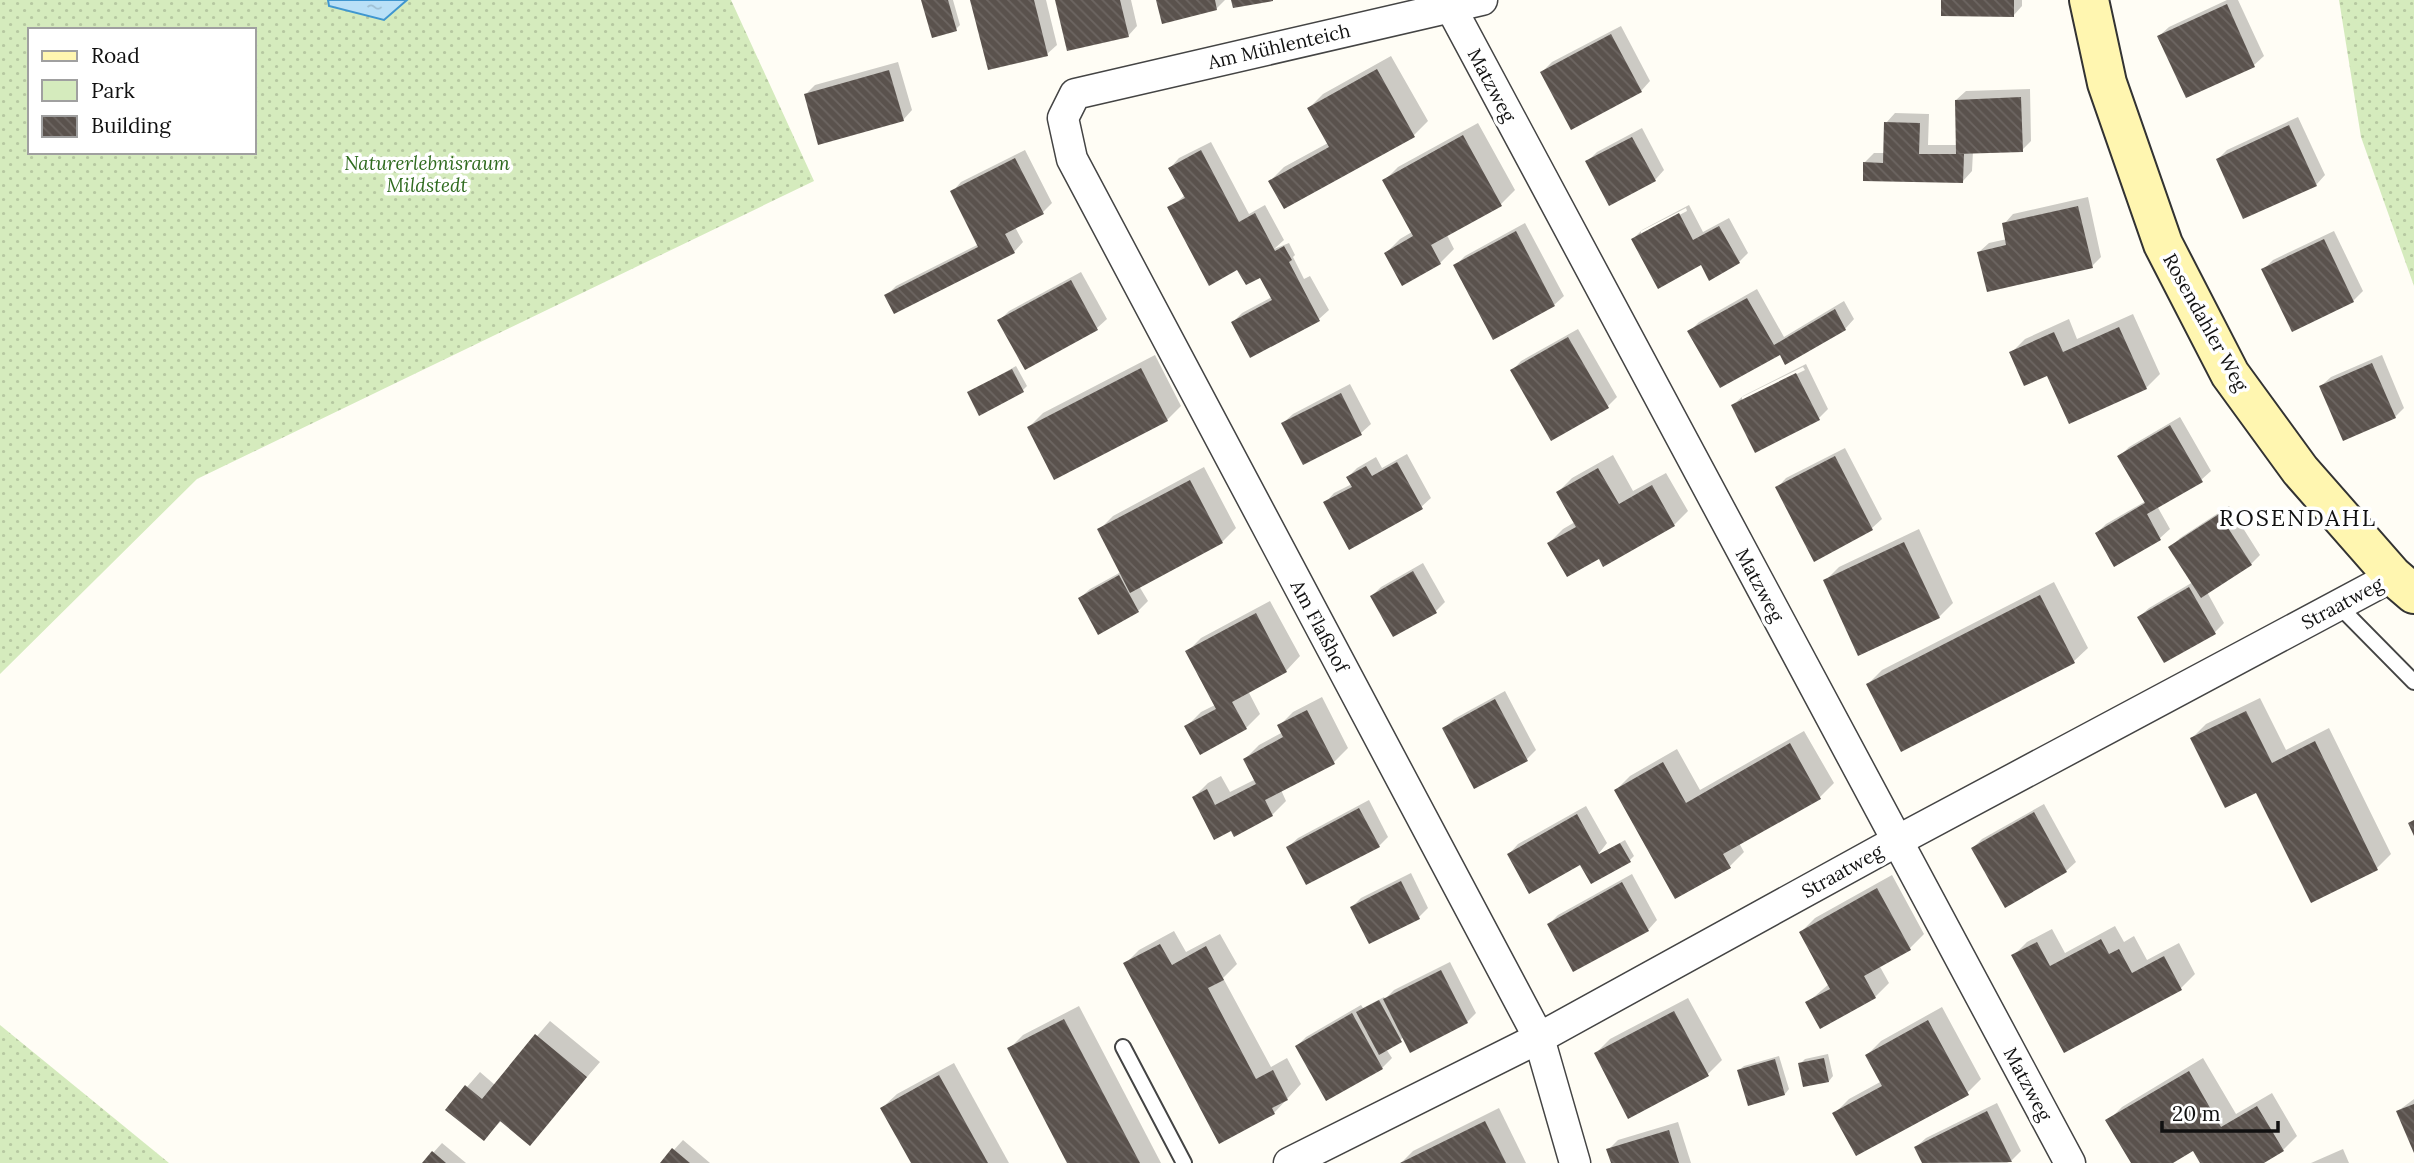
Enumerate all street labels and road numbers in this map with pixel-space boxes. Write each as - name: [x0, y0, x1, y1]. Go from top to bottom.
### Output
- street label: Am Mühlenteich: [1205, 18, 1353, 74]
- street label: Matzweg: [1463, 44, 1522, 126]
- street label: Rosendahler Weg: [2158, 249, 2254, 395]
- street label: Matzweg: [1731, 544, 1790, 626]
- street label: Straatweg: [2297, 571, 2387, 635]
- street label: Am Flaßhof: [1285, 575, 1355, 678]
- street label: Straatweg: [1797, 839, 1887, 903]
- street label: Matzweg: [1999, 1043, 2058, 1125]

